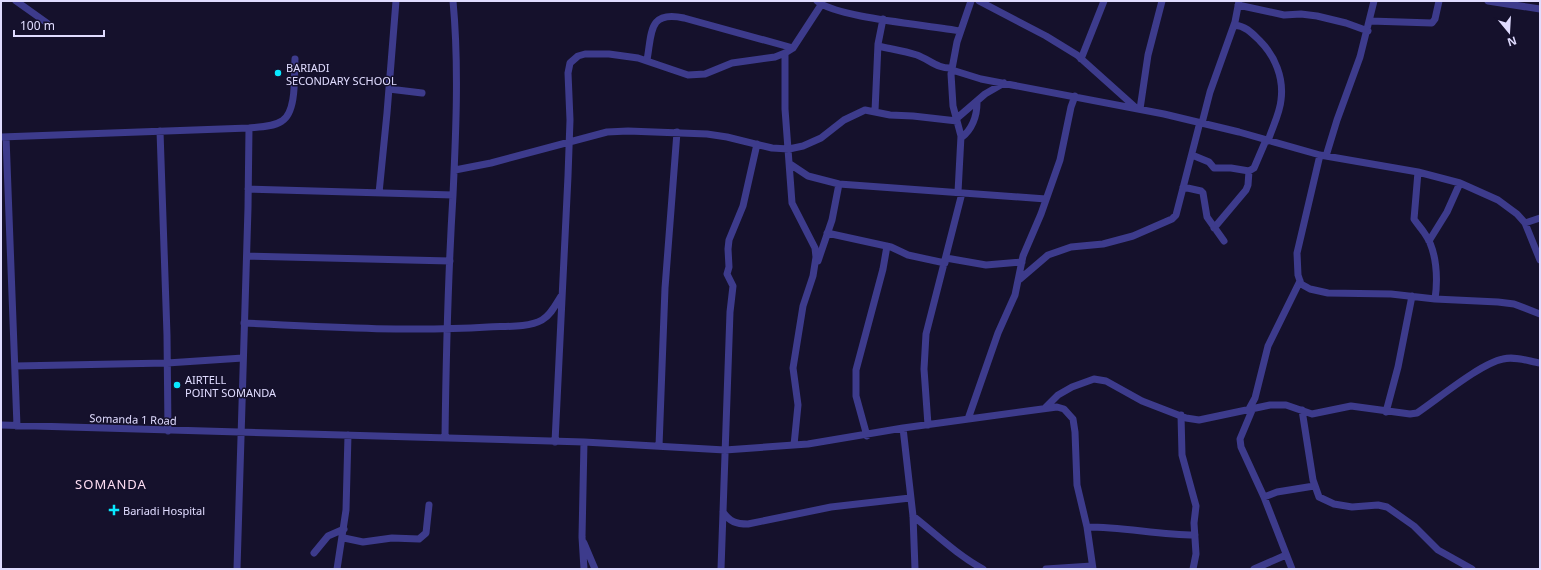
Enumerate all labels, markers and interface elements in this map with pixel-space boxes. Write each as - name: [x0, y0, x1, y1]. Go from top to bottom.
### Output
- scale bar: [14, 12, 104, 38]
- north arrow: [1489, 12, 1529, 52]
- text: 100 m: [20, 17, 55, 34]
- text: N: [1506, 33, 1519, 51]
- place label: BARIADI SECONDARY SCHOOL: [286, 60, 397, 88]
- marker: BARIADI SECONDARY SCHOOL: [273, 68, 283, 78]
- place label: AIRTELL POINT SOMANDA: [185, 372, 277, 400]
- marker: AIRTELL POINT SOMANDA: [172, 380, 182, 390]
- street label: Somanda 1 Road: [89, 410, 177, 428]
- district label: SOMANDA: [75, 475, 147, 493]
- place label: Bariadi Hospital: [123, 503, 205, 518]
- marker: Bariadi Hospital: [108, 504, 120, 516]

